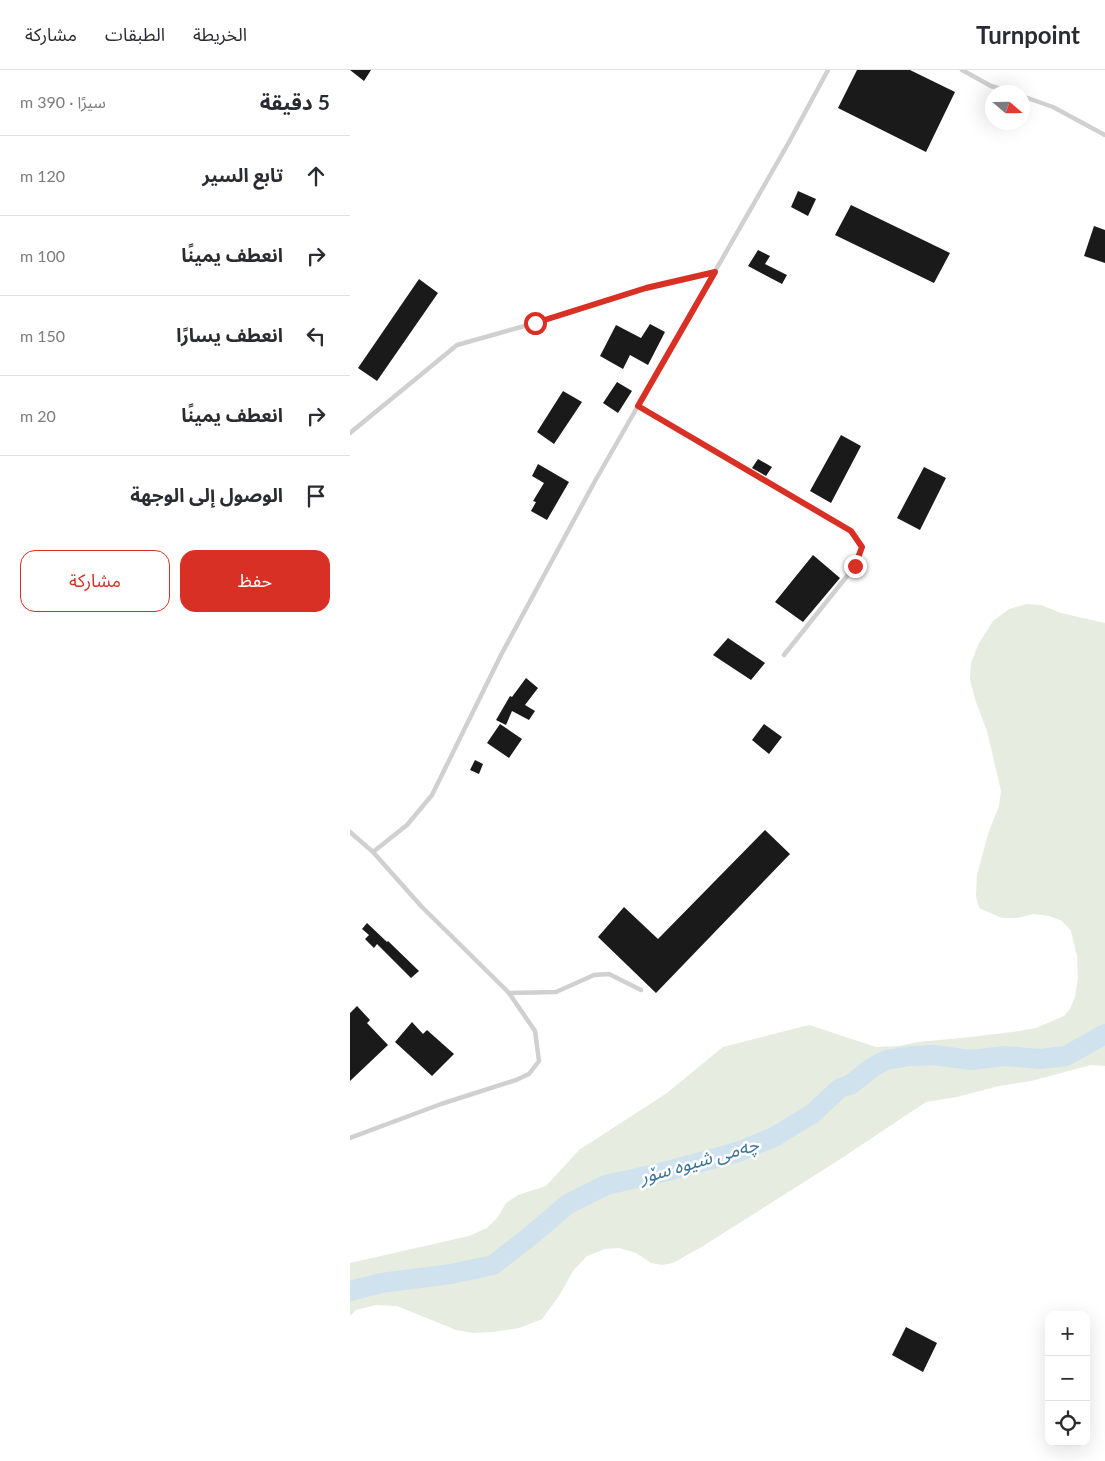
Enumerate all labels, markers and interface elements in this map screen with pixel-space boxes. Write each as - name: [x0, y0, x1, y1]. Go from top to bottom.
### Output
- text: Turnpoint: [976, 20, 1080, 49]
- text: مشاركة: [25, 23, 77, 45]
- text: الطبقات: [105, 23, 165, 45]
- text: الخريطة: [193, 23, 247, 45]
- north arrow: [985, 85, 1030, 130]
- text: 5 دقيقة: [260, 89, 330, 114]
- text: سيرًا · 390 m: [20, 92, 106, 111]
- icon: ahead: [302, 162, 330, 190]
- text: تابع السير: [202, 163, 283, 186]
- text: 120 m: [20, 166, 65, 185]
- icon: right: [302, 242, 330, 270]
- text: انعطف يمينًا: [181, 243, 283, 266]
- text: 100 m: [20, 246, 65, 265]
- route start: [524, 312, 547, 335]
- icon: left: [302, 322, 330, 350]
- text: انعطف يسارًا: [176, 323, 283, 346]
- text: 150 m: [20, 326, 65, 345]
- icon: right: [302, 402, 330, 430]
- text: انعطف يمينًا: [181, 403, 283, 426]
- text: 20 m: [20, 406, 56, 425]
- icon: arrive: [302, 482, 330, 510]
- text: الوصول إلى الوجهة: [130, 483, 283, 506]
- button: مشاركة: [20, 550, 170, 612]
- button: حفظ: [180, 550, 330, 612]
- route end: [844, 555, 867, 578]
- water label: چەمی شیوە سۆر: [635, 1131, 762, 1190]
- map controls: [1045, 1311, 1090, 1446]
- button: +: [1045, 1311, 1090, 1356]
- button: −: [1045, 1356, 1090, 1401]
- button: locate: [1045, 1401, 1090, 1446]

